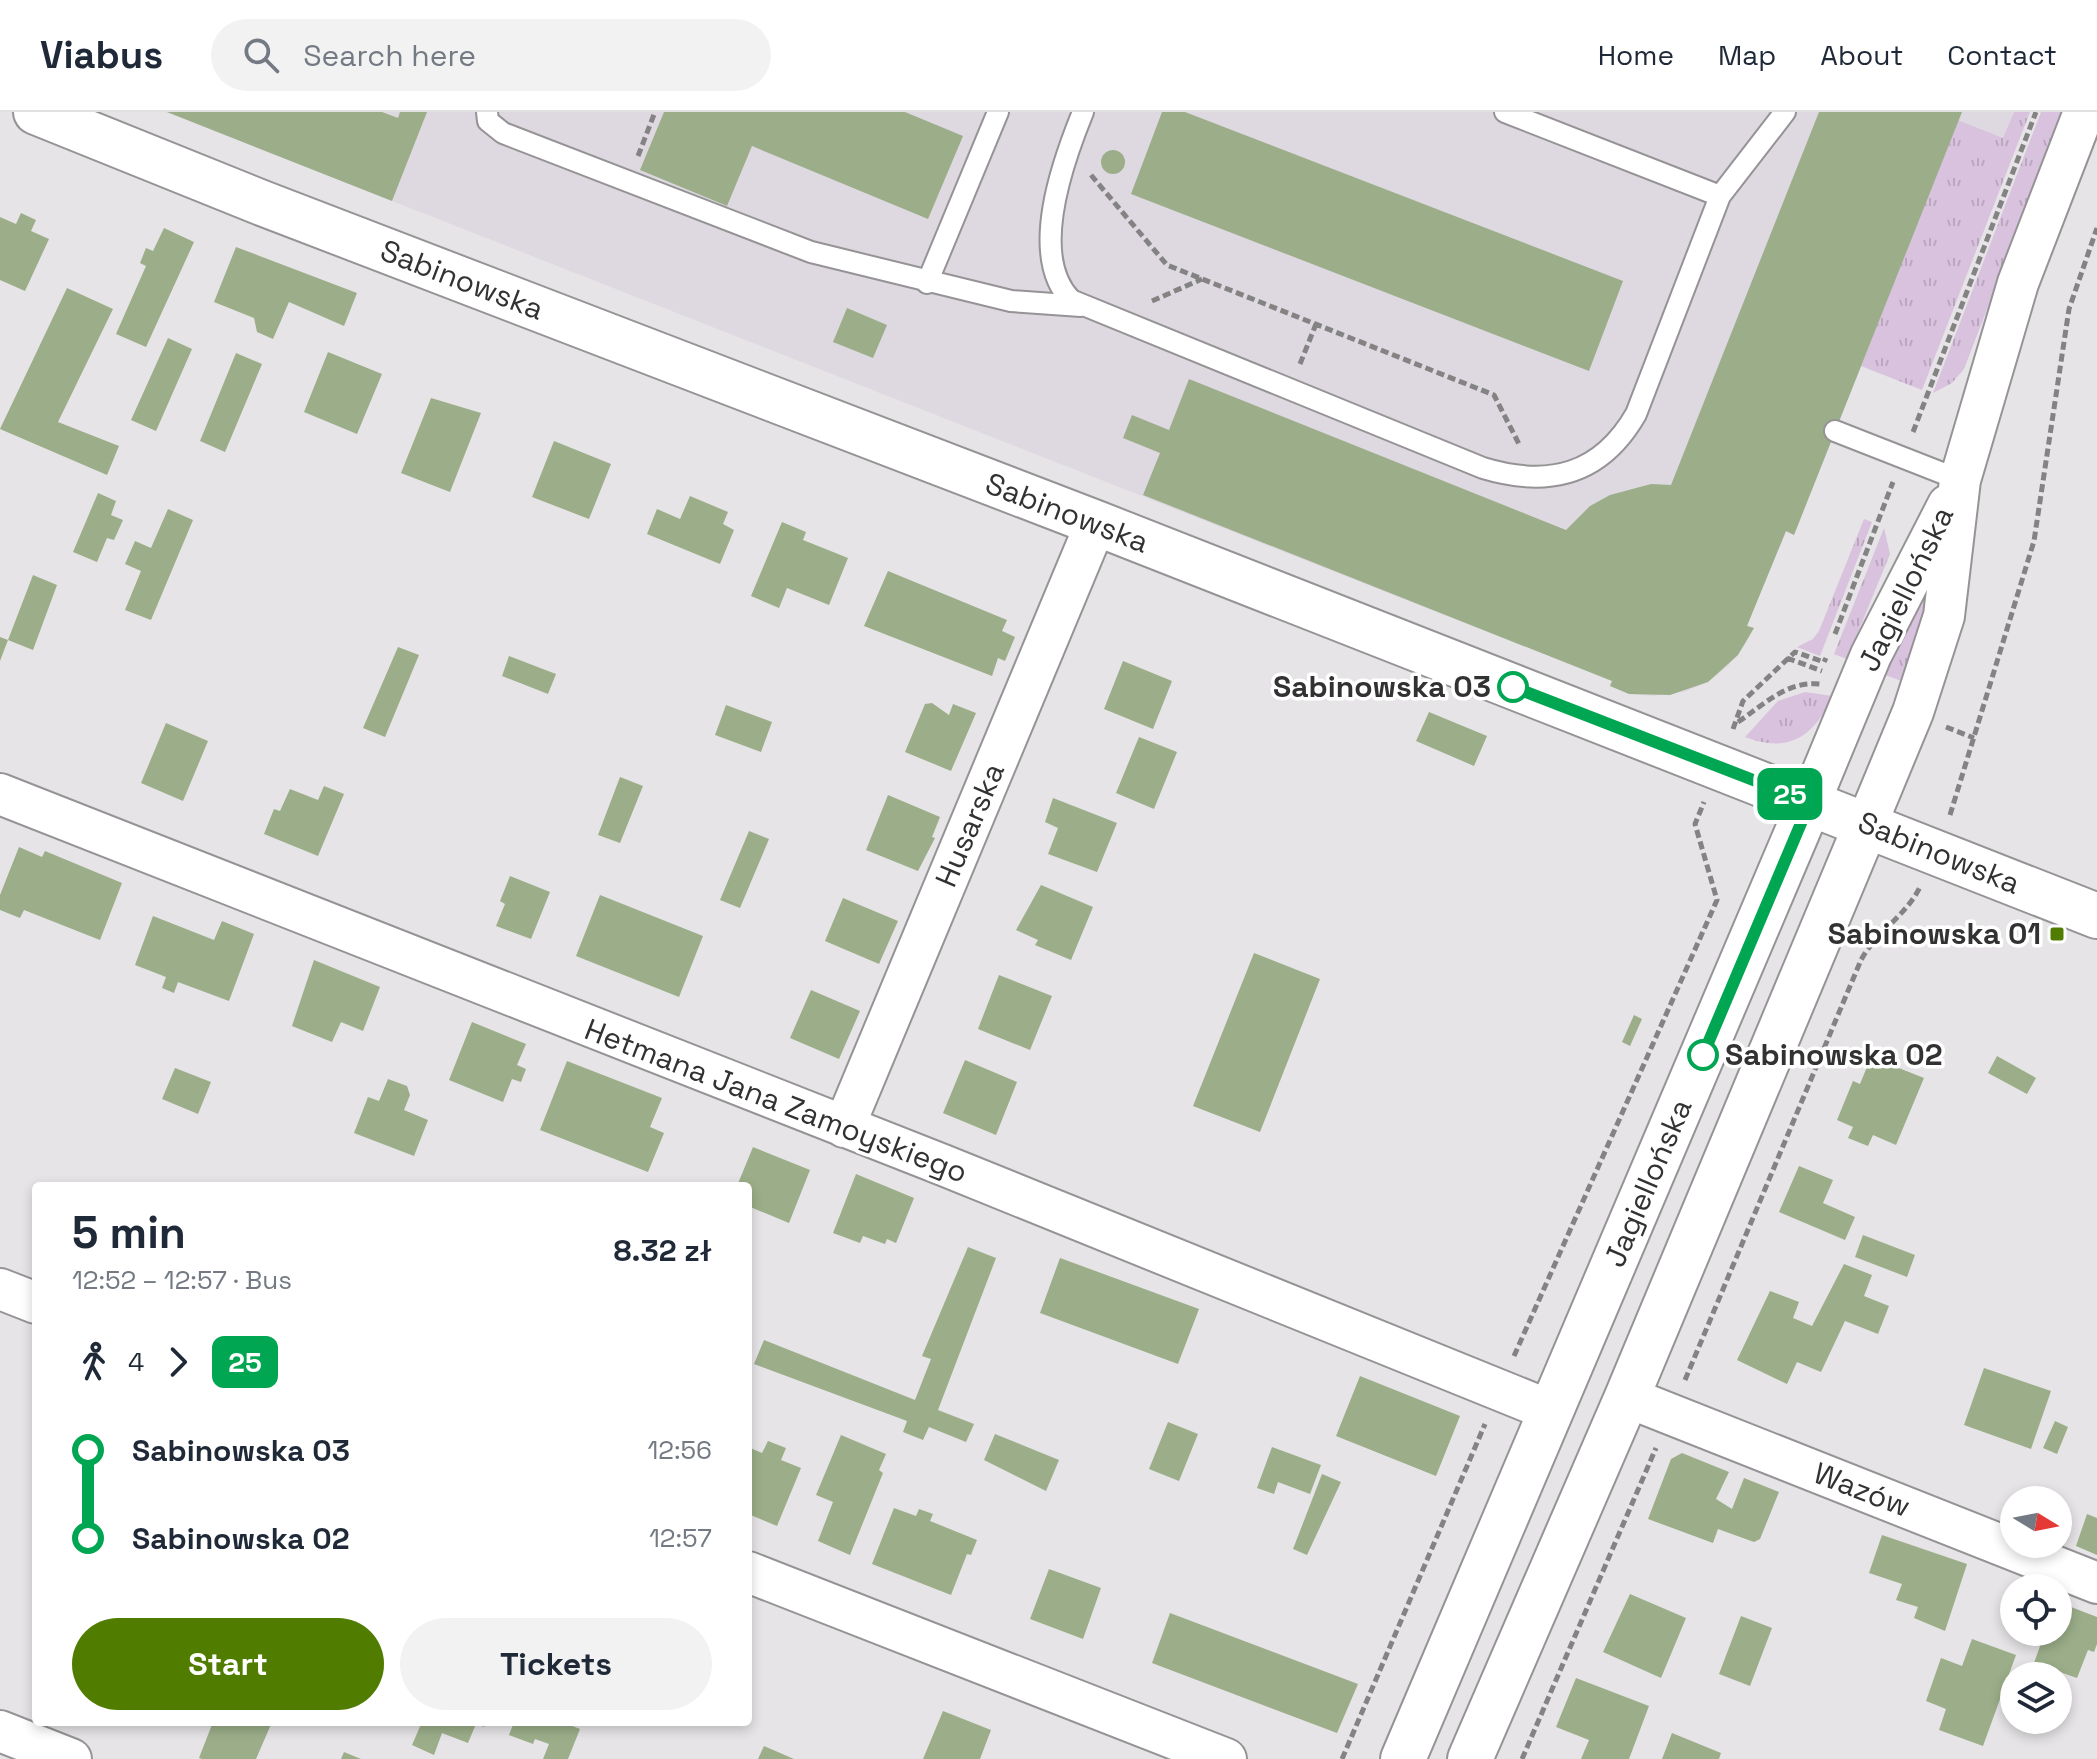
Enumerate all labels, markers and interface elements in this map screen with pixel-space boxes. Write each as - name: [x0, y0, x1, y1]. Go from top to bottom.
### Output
- search box: [211, 19, 771, 91]
- text: Viabus: [40, 31, 163, 79]
- icon: search: [239, 33, 283, 77]
- text: Search here: [303, 36, 476, 75]
- text: Home: [1598, 37, 1674, 73]
- text: Map: [1718, 37, 1776, 73]
- text: About: [1820, 37, 1903, 73]
- text: Contact: [1947, 37, 2057, 73]
- street label: Sabinowska: [375, 231, 549, 329]
- street label: Sabinowska: [980, 464, 1154, 562]
- street label: Jagiellońska: [1849, 500, 1962, 678]
- place label: Sabinowska 03: [1273, 667, 1491, 706]
- marker: Sabinowska 03: [1498, 672, 1528, 702]
- street label: Husarska: [926, 757, 1013, 893]
- line badge: 25: [1754, 768, 1826, 820]
- text: 25: [1773, 776, 1807, 812]
- street label: Sabinowska: [1852, 802, 2026, 903]
- place label: Sabinowska 01: [1828, 914, 2041, 953]
- marker: Sabinowska 01: [2048, 925, 2066, 943]
- street label: Hetmana Jana Zamoyskiego: [579, 1009, 973, 1192]
- place label: Sabinowska 02: [1725, 1035, 1943, 1074]
- marker: Sabinowska 02: [1688, 1040, 1718, 1070]
- street label: Jagiellońska: [1595, 1093, 1700, 1273]
- text: 5 min: [72, 1205, 186, 1261]
- text: 8.32 zł: [614, 1231, 712, 1270]
- text: 12:52 – 12:57 · Bus: [72, 1263, 292, 1297]
- icon: walk: [72, 1340, 116, 1384]
- icon: forward: [156, 1340, 200, 1384]
- text: 25: [228, 1344, 262, 1380]
- text: 4: [128, 1345, 144, 1379]
- text: Sabinowska 03: [132, 1431, 350, 1470]
- text: 12:56: [647, 1433, 712, 1467]
- street label: Wazów: [1808, 1453, 1916, 1526]
- north arrow: [2000, 1486, 2072, 1558]
- map controls: [2000, 1486, 2072, 1734]
- text: Sabinowska 02: [132, 1519, 350, 1558]
- text: 12:57: [649, 1521, 712, 1555]
- button: locate: [2000, 1574, 2072, 1646]
- button: Start: [72, 1618, 384, 1710]
- button: Tickets: [400, 1618, 712, 1710]
- button: layers: [2000, 1662, 2072, 1734]

